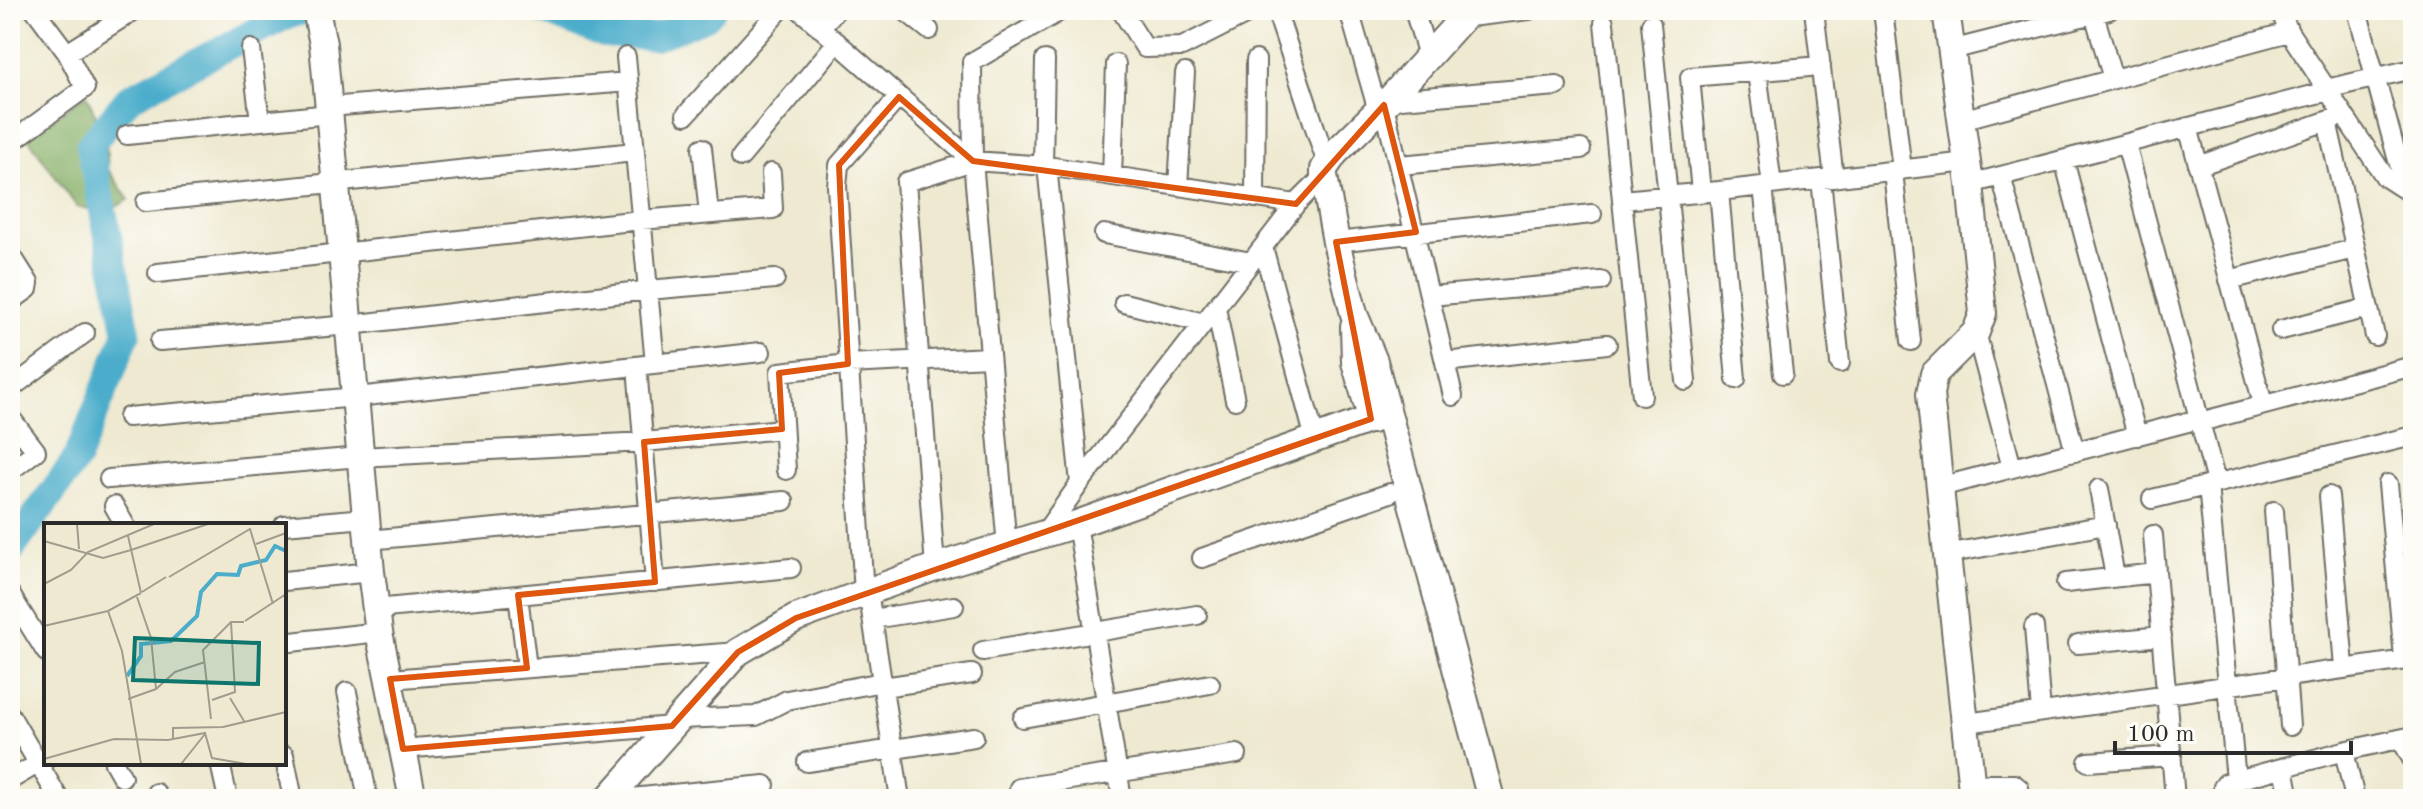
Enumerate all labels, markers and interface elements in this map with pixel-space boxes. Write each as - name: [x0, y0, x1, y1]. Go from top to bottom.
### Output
- inset map: [44, 523, 286, 765]
- scale bar: [2115, 705, 2351, 755]
- text: 100 m: [2127, 723, 2195, 747]

